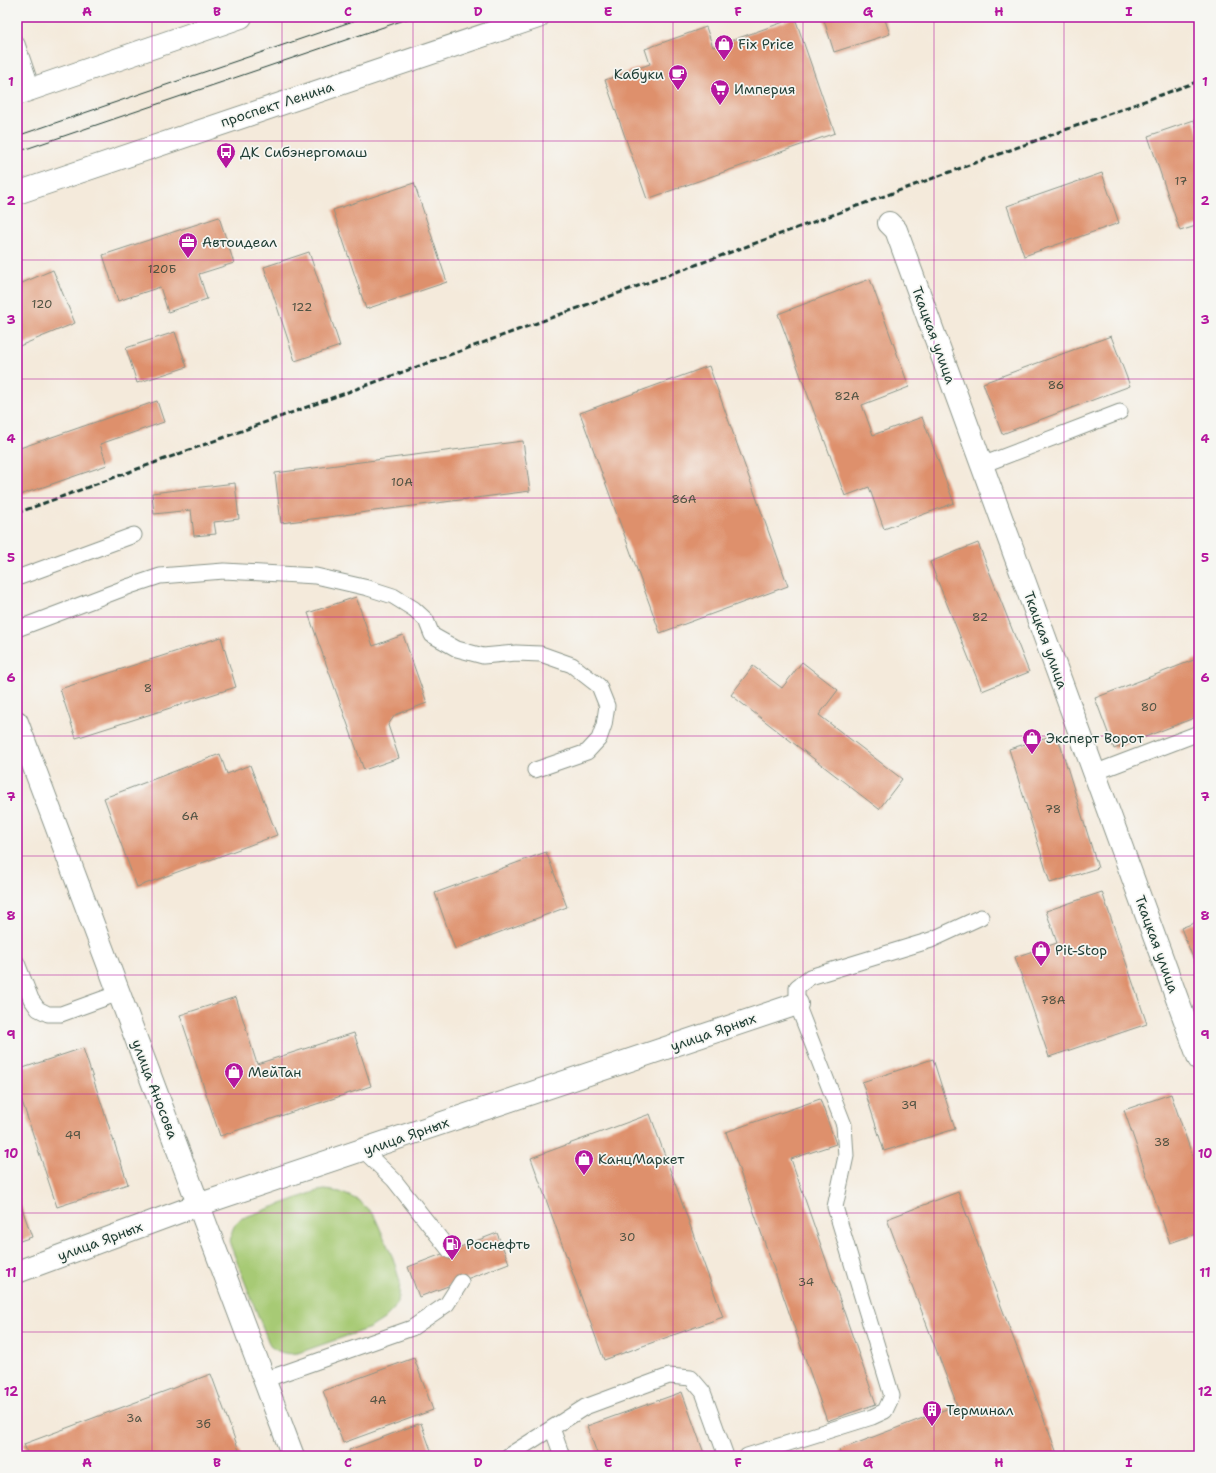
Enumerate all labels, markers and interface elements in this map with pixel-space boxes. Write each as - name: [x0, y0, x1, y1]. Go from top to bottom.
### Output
- text: A: [82, 3, 92, 20]
- text: B: [213, 3, 221, 20]
- text: C: [344, 3, 352, 20]
- text: D: [473, 3, 483, 20]
- text: E: [604, 3, 613, 20]
- text: F: [734, 3, 742, 20]
- text: G: [863, 3, 874, 20]
- text: H: [994, 3, 1004, 20]
- text: I: [1125, 3, 1133, 20]
- shop icon: Fix Price: [713, 33, 735, 61]
- place label: Fix Price: [738, 35, 794, 53]
- cafe icon: Кабуки: [667, 63, 689, 91]
- place label: Кабуки: [614, 65, 664, 83]
- text: 1: [8, 73, 14, 90]
- text: 1: [1202, 73, 1208, 90]
- street label: проспект Ленина: [218, 77, 336, 131]
- supermarket icon: Империя: [709, 78, 731, 106]
- place label: Империя: [734, 80, 795, 98]
- bus stop icon: ДК Сибэнергомаш: [215, 141, 237, 169]
- place label: ДК Сибэнергомаш: [240, 143, 367, 161]
- house number: 17: [1175, 173, 1187, 189]
- text: 2: [6, 192, 16, 209]
- text: 2: [1200, 192, 1210, 209]
- office icon: Автоидеал: [177, 231, 199, 259]
- place label: Автоидеал: [202, 233, 277, 251]
- house number: 120Б: [148, 261, 176, 277]
- street label: Ткацкая улица: [908, 284, 960, 387]
- house number: 120: [32, 296, 52, 312]
- house number: 122: [292, 299, 312, 315]
- text: 3: [6, 311, 16, 328]
- text: 3: [1200, 311, 1210, 328]
- house number: 86: [1048, 377, 1064, 393]
- house number: 82А: [835, 388, 860, 404]
- text: 4: [6, 430, 16, 447]
- text: 4: [1200, 430, 1210, 447]
- house number: 10А: [391, 474, 413, 490]
- house number: 86А: [671, 491, 697, 507]
- text: 5: [7, 549, 15, 566]
- text: 5: [1201, 549, 1209, 566]
- street label: Ткацкая улица: [1020, 589, 1072, 692]
- house number: 82: [972, 609, 988, 625]
- text: 6: [6, 669, 16, 686]
- text: 6: [1200, 669, 1210, 686]
- house number: 8: [144, 680, 152, 696]
- house number: 80: [1141, 699, 1157, 715]
- shop icon: Эксперт Ворот: [1021, 727, 1043, 755]
- place label: Эксперт Ворот: [1046, 729, 1145, 747]
- text: 7: [6, 788, 16, 805]
- text: 7: [1200, 788, 1210, 805]
- house number: 78: [1045, 801, 1061, 817]
- house number: 6А: [181, 808, 199, 824]
- street label: Ткацкая улица: [1131, 893, 1183, 996]
- text: 8: [6, 907, 16, 924]
- text: 8: [1200, 907, 1210, 924]
- shop icon: Pit-Stop: [1030, 939, 1052, 967]
- place label: Pit-Stop: [1055, 941, 1107, 959]
- house number: 78А: [1040, 992, 1066, 1008]
- street label: улица Ярных: [668, 1009, 758, 1055]
- text: 9: [6, 1026, 16, 1043]
- text: 9: [1200, 1026, 1210, 1043]
- street label: улица Аносова: [128, 1037, 182, 1142]
- shop icon: МейТан: [223, 1061, 245, 1089]
- place label: МейТан: [248, 1063, 302, 1081]
- house number: 39: [901, 1097, 917, 1113]
- street label: улица Ярных: [361, 1113, 451, 1159]
- house number: 49: [65, 1127, 81, 1143]
- house number: 38: [1154, 1134, 1170, 1150]
- text: 10: [4, 1145, 18, 1162]
- text: 10: [1198, 1145, 1212, 1162]
- shop icon: КанцМаркет: [573, 1148, 595, 1176]
- place label: КанцМаркет: [598, 1150, 685, 1168]
- street label: улица Ярных: [55, 1217, 145, 1265]
- house number: 30: [619, 1229, 635, 1245]
- fuel station icon: Роснефть: [441, 1233, 463, 1261]
- place label: Роснефть: [466, 1235, 530, 1253]
- text: 11: [5, 1264, 17, 1281]
- text: 11: [1199, 1264, 1211, 1281]
- house number: 34: [798, 1274, 814, 1290]
- text: 12: [4, 1383, 18, 1400]
- text: 12: [1198, 1383, 1212, 1400]
- house number: 4А: [369, 1392, 387, 1408]
- building icon: Терминал: [921, 1399, 943, 1427]
- place label: Терминал: [946, 1401, 1014, 1419]
- house number: 3а: [126, 1410, 142, 1426]
- house number: 3б: [195, 1416, 211, 1432]
- text: A: [82, 1454, 92, 1471]
- text: B: [213, 1454, 221, 1471]
- text: C: [344, 1454, 352, 1471]
- text: D: [473, 1454, 483, 1471]
- text: E: [604, 1454, 613, 1471]
- text: F: [734, 1454, 742, 1471]
- text: G: [863, 1454, 874, 1471]
- text: H: [994, 1454, 1004, 1471]
- text: I: [1125, 1454, 1133, 1471]

